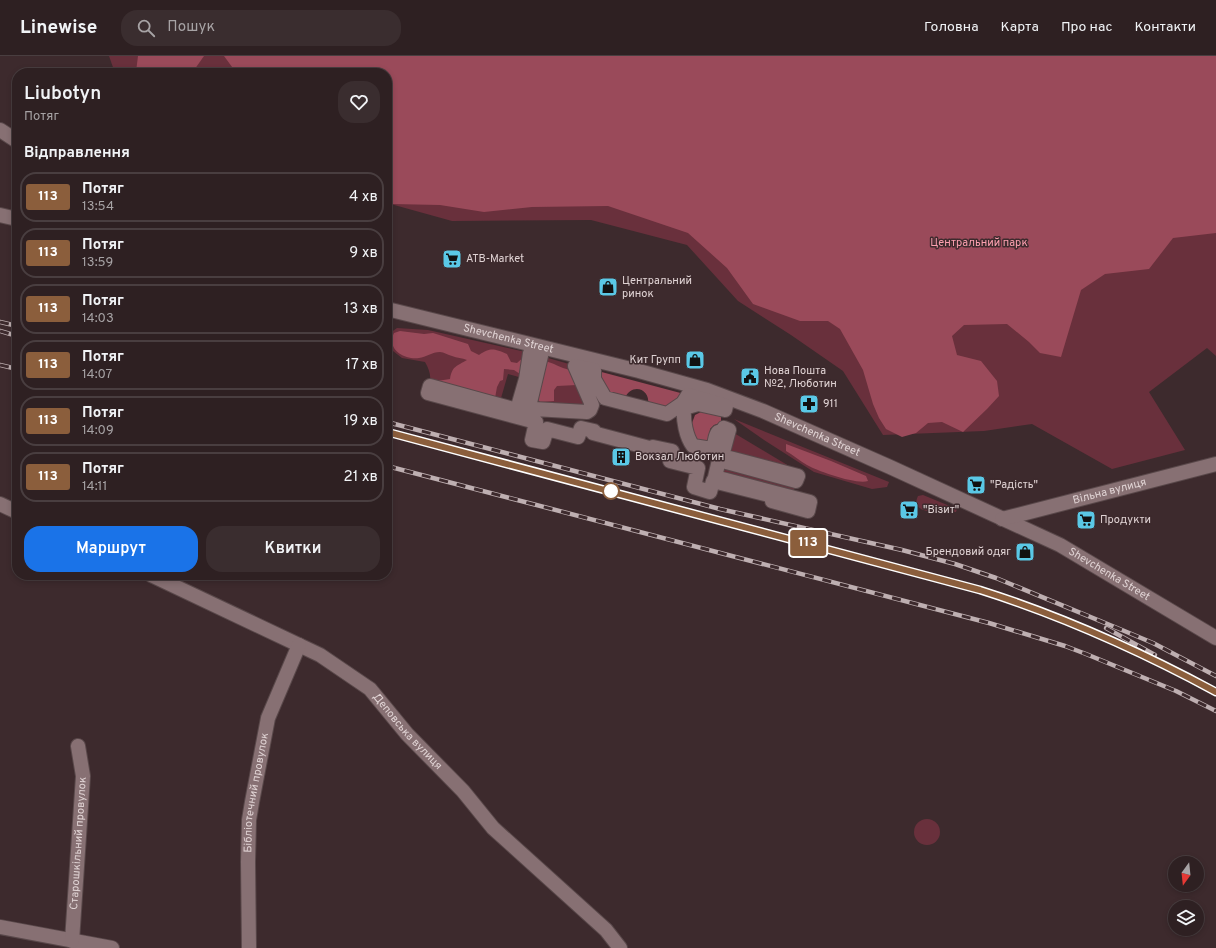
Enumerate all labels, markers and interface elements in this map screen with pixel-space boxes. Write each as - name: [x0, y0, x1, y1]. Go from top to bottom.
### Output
- search box: [121, 10, 401, 46]
- text: Linewise: [20, 16, 97, 40]
- icon: search: [135, 17, 157, 39]
- text: Пошук: [167, 18, 215, 37]
- text: Головна: [924, 19, 979, 36]
- text: Карта: [1001, 19, 1039, 36]
- text: Про нас: [1061, 19, 1112, 36]
- text: Контакти: [1134, 19, 1196, 36]
- button: heart: [338, 81, 380, 123]
- text: Liubotyn: [24, 82, 101, 106]
- text: Потяг: [24, 109, 59, 125]
- text: Відправлення: [24, 144, 130, 163]
- text: Потяг: [82, 180, 124, 199]
- text: 113: [38, 188, 58, 205]
- text: 4 хв: [349, 188, 378, 207]
- text: 13:54: [82, 199, 114, 215]
- text: Потяг: [82, 236, 124, 255]
- park label: Центральний парк: [930, 236, 1028, 250]
- text: 113: [38, 244, 58, 261]
- text: 9 хв: [349, 244, 378, 263]
- supermarket icon: ATB-Market: [441, 248, 463, 270]
- place label: ATB-Market: [466, 252, 524, 266]
- text: 13:59: [82, 255, 113, 271]
- place label: Центральний ринок: [622, 274, 692, 301]
- shop icon: Центральний ринок: [597, 276, 619, 298]
- text: Потяг: [82, 292, 124, 311]
- text: 113: [38, 300, 58, 317]
- text: 13 хв: [344, 300, 378, 319]
- text: 14:03: [82, 311, 114, 327]
- street label: Shevchenka Street: [462, 321, 555, 357]
- text: Потяг: [82, 348, 124, 367]
- shop icon: Кит Групп: [684, 349, 706, 371]
- place label: Кит Групп: [629, 353, 681, 367]
- text: 113: [38, 356, 58, 373]
- text: 17 хв: [346, 356, 378, 375]
- place label: Нова Пошта №2, Люботин: [764, 364, 837, 391]
- public building icon: Нова Пошта №2, Люботин: [739, 366, 761, 388]
- text: 14:07: [82, 367, 112, 383]
- pharmacy icon: 911: [798, 393, 820, 415]
- place label: 911: [823, 397, 838, 411]
- text: Потяг: [82, 404, 124, 423]
- street label: Shevchenka Street: [772, 410, 862, 460]
- text: 113: [38, 412, 58, 429]
- text: 19 хв: [344, 412, 378, 431]
- text: 14:09: [82, 423, 114, 439]
- building icon: Вокзал Люботин: [610, 446, 632, 468]
- place label: Вокзал Люботин: [635, 450, 724, 464]
- text: Потяг: [82, 460, 124, 479]
- text: 113: [38, 468, 58, 485]
- text: 21 хв: [344, 468, 378, 487]
- supermarket icon: "Радість": [965, 474, 987, 496]
- street label: Вільна вулиця: [1071, 475, 1148, 508]
- place label: "Радість": [990, 478, 1038, 492]
- text: 14:11: [82, 479, 107, 495]
- unlabelled marker: [602, 482, 620, 500]
- supermarket icon: "Візит": [898, 499, 920, 521]
- place label: "Візит": [923, 503, 959, 517]
- supermarket icon: Продукти: [1075, 509, 1097, 531]
- place label: Продукти: [1100, 513, 1151, 527]
- button: Маршрут: [24, 526, 198, 572]
- button: Квитки: [206, 526, 380, 572]
- line badge: 113: [785, 530, 831, 556]
- text: 113: [798, 534, 818, 551]
- shop icon: Брендовий одяг: [1014, 541, 1036, 563]
- place label: Брендовий одяг: [926, 545, 1011, 559]
- street label: Shevchenka Street: [1066, 545, 1153, 604]
- street label: Деповська вулиця: [369, 690, 445, 773]
- street label: Бібліотечний провулок: [241, 731, 272, 853]
- street label: Старошкільний провулок: [67, 776, 90, 910]
- north arrow: [1168, 856, 1204, 892]
- map controls: [1168, 856, 1204, 936]
- button: layers: [1168, 900, 1204, 936]

